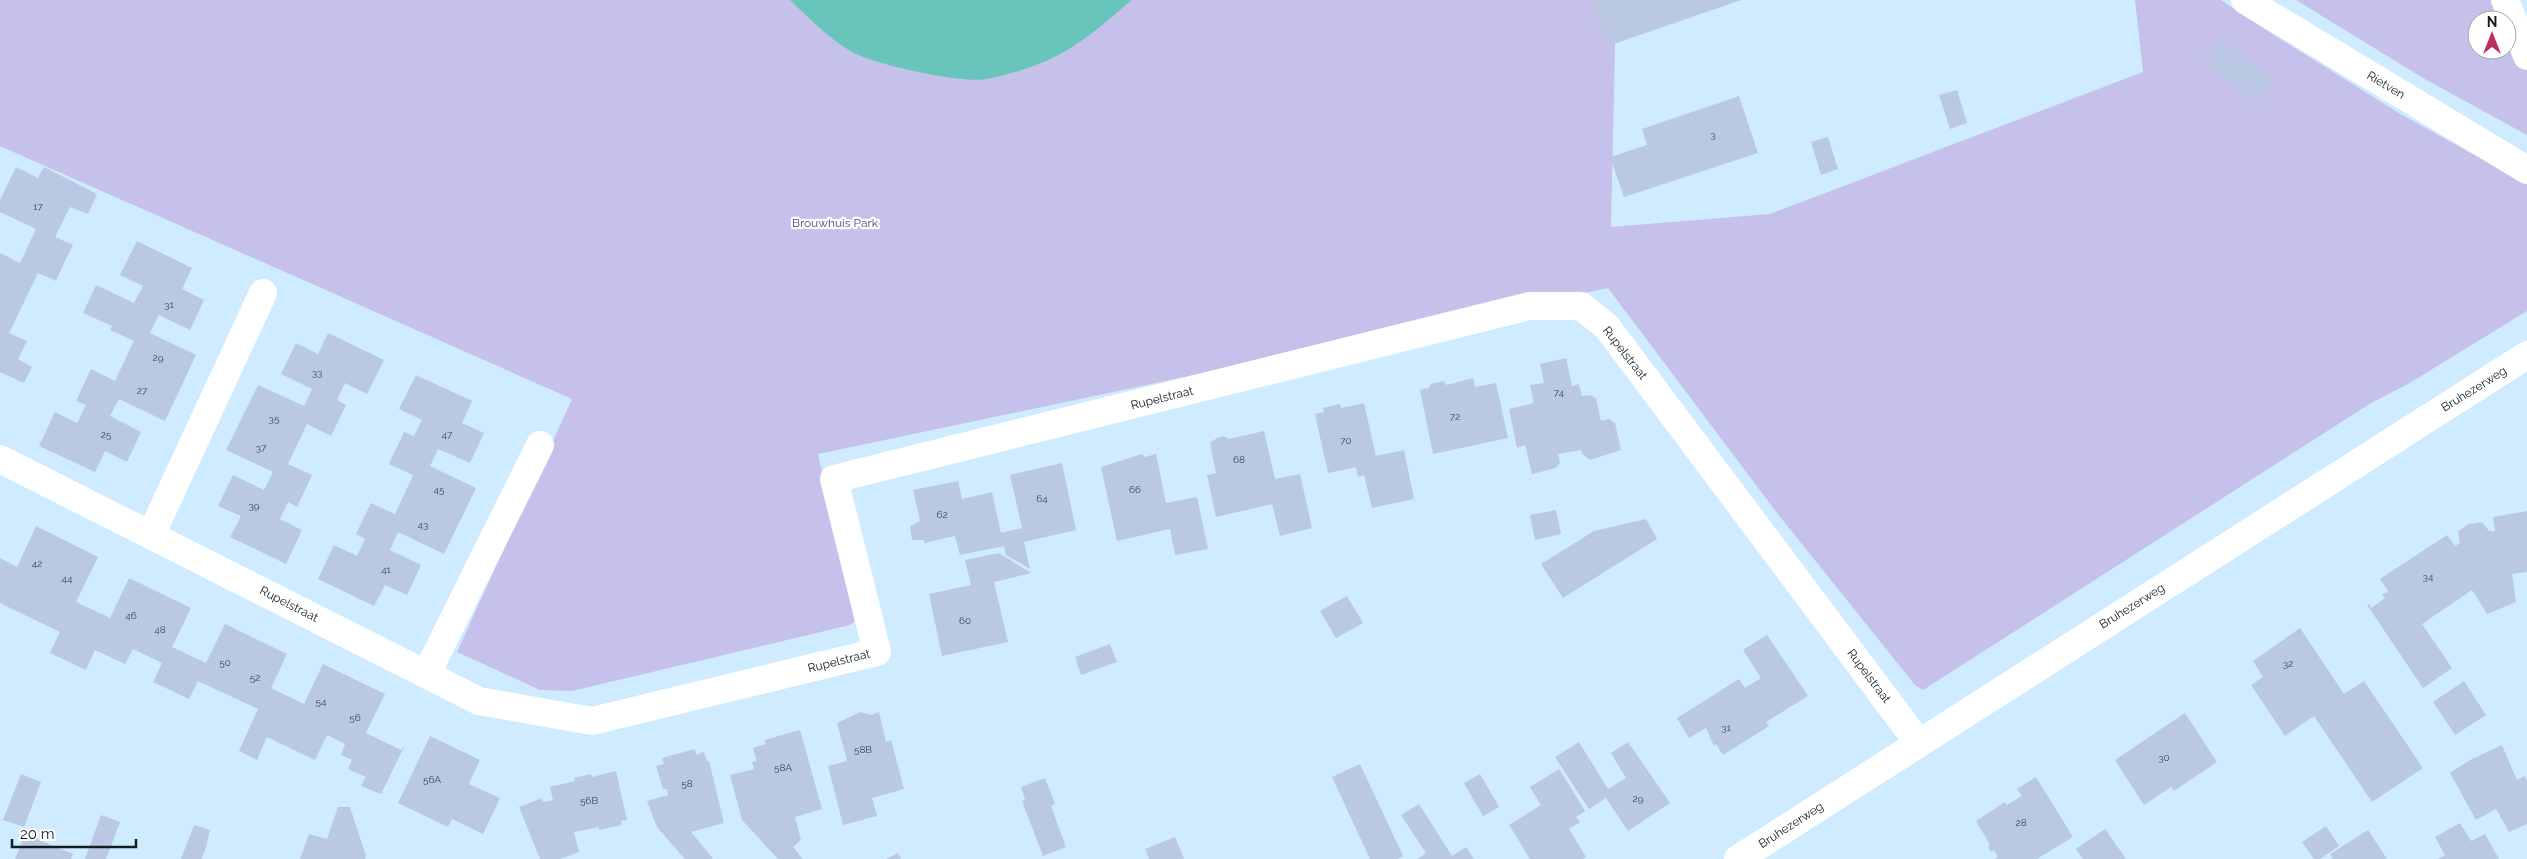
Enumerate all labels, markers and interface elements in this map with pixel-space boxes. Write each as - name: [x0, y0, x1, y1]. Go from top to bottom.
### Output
- north arrow: [2467, 10, 2517, 60]
- text: N: [2487, 14, 2497, 30]
- street label: Rietven: [2365, 68, 2407, 102]
- house number: 3: [1710, 129, 1716, 140]
- house number: 17: [33, 201, 43, 212]
- park label: Brouwhuis Park: [792, 216, 879, 230]
- house number: 31: [164, 299, 175, 310]
- street label: Rupelstraat: [1600, 324, 1650, 382]
- house number: 29: [152, 352, 164, 363]
- street label: Bruhezerweg: [2439, 363, 2509, 415]
- house number: 33: [312, 367, 322, 378]
- street label: Rupelstraat: [1129, 384, 1195, 412]
- house number: 27: [137, 385, 148, 396]
- house number: 74: [1554, 387, 1565, 398]
- house number: 72: [1450, 411, 1460, 422]
- house number: 35: [269, 413, 280, 424]
- house number: 25: [101, 429, 112, 440]
- house number: 47: [442, 429, 453, 440]
- house number: 70: [1340, 435, 1352, 446]
- house number: 37: [256, 442, 267, 453]
- house number: 68: [1233, 454, 1245, 465]
- house number: 45: [434, 484, 445, 495]
- house number: 66: [1129, 484, 1141, 495]
- house number: 64: [1036, 493, 1048, 504]
- house number: 39: [248, 500, 260, 511]
- house number: 62: [936, 509, 948, 520]
- house number: 43: [418, 519, 428, 530]
- house number: 42: [32, 558, 42, 569]
- house number: 41: [381, 564, 392, 575]
- house number: 34: [2423, 571, 2434, 582]
- house number: 44: [62, 573, 73, 584]
- street label: Bruhezerweg: [2097, 580, 2167, 632]
- street label: Rupelstraat: [257, 583, 321, 625]
- house number: 46: [125, 610, 137, 621]
- house number: 60: [959, 615, 971, 626]
- house number: 48: [154, 624, 166, 635]
- street label: Rupelstraat: [1844, 646, 1894, 706]
- street label: Rupelstraat: [806, 647, 872, 675]
- house number: 50: [219, 657, 231, 668]
- house number: 32: [2283, 658, 2293, 669]
- house number: 52: [250, 672, 260, 683]
- house number: 54: [316, 696, 327, 707]
- house number: 56: [349, 712, 361, 723]
- house number: 31: [1721, 722, 1732, 733]
- house number: 58B: [854, 744, 872, 755]
- house number: 30: [2158, 752, 2170, 763]
- house number: 58A: [774, 762, 792, 773]
- house number: 56A: [423, 774, 441, 785]
- house number: 58: [681, 778, 693, 789]
- house number: 29: [1632, 793, 1644, 804]
- house number: 56B: [580, 795, 598, 806]
- street label: Bruhezerweg: [1756, 799, 1826, 851]
- scale bar: [12, 816, 136, 848]
- house number: 28: [2015, 817, 2027, 828]
- text: 20 m: [20, 825, 55, 843]

